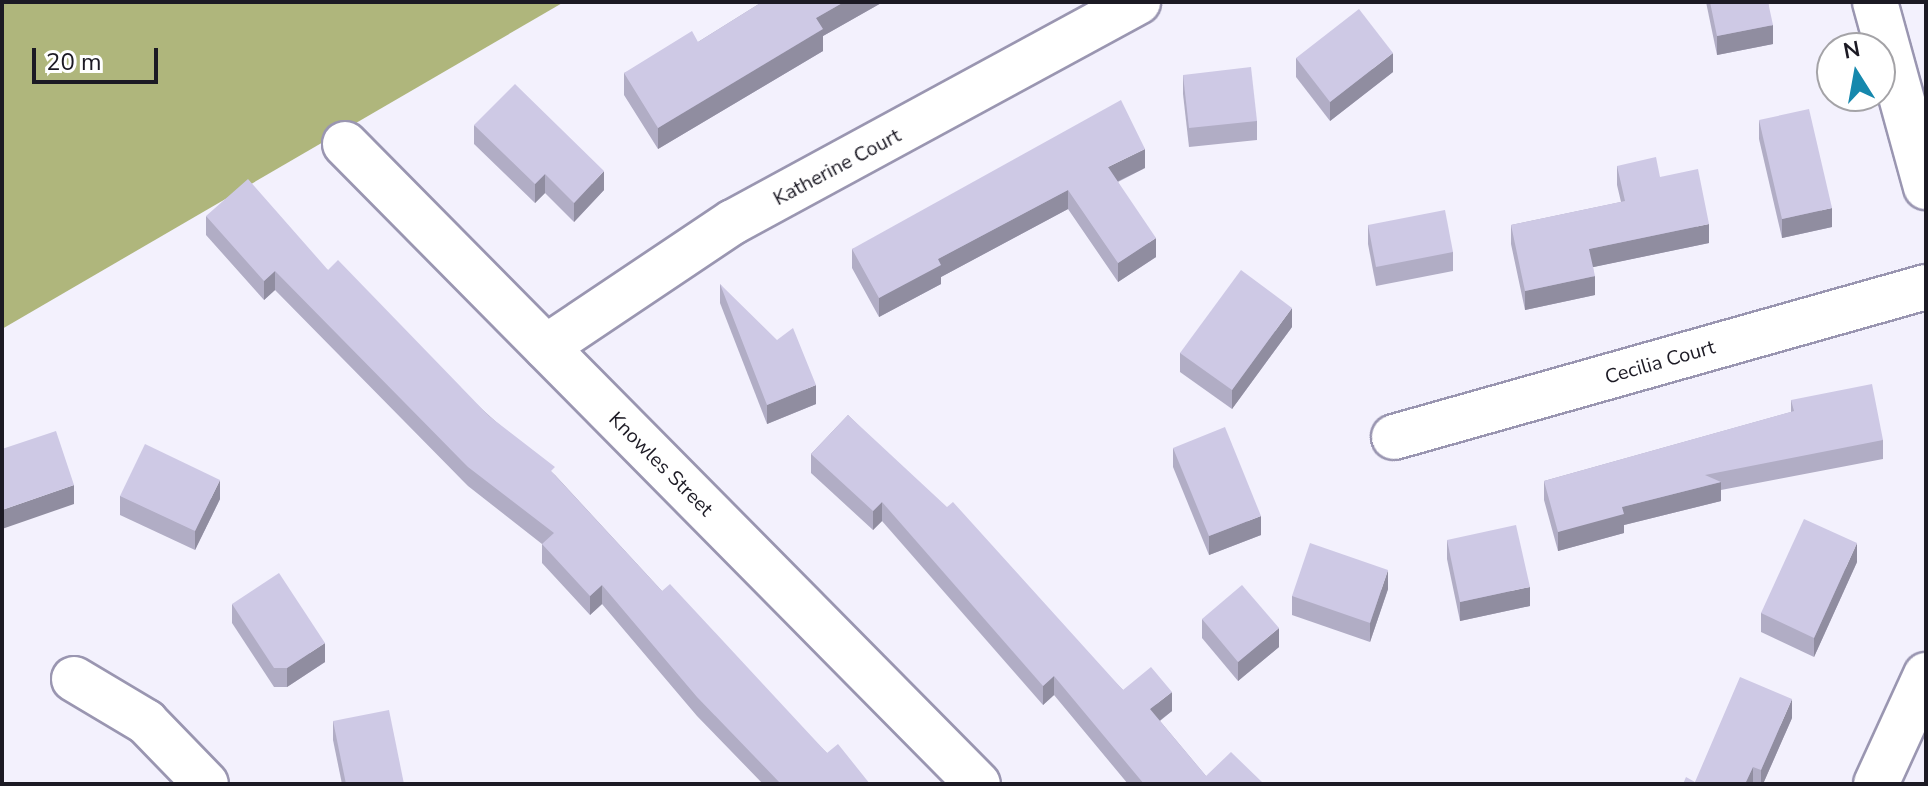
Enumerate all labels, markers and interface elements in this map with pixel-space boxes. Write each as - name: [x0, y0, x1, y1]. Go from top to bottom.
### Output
- scale bar: [36, 32, 162, 82]
- north arrow: [1816, 32, 1896, 112]
- text: N: [1841, 34, 1863, 67]
- text: 20 m: [46, 46, 102, 78]
- street label: Katherine Court: [769, 123, 905, 211]
- street label: Cecilia Court: [1602, 335, 1718, 389]
- street label: Knowles Street: [604, 407, 718, 521]

